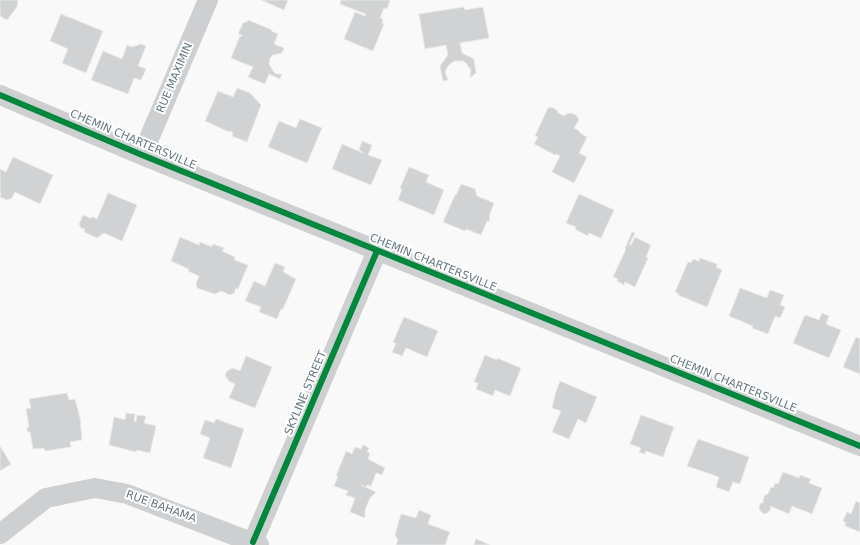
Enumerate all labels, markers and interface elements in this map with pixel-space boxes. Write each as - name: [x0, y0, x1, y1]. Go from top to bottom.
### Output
- street label: RUE MAXIMIN: [154, 41, 196, 115]
- street label: CHEMIN CHARTERSVILLE: [68, 107, 198, 173]
- street label: CHEMIN CHARTERSVILLE: [368, 231, 498, 295]
- street label: SKYLINE STREET: [282, 349, 330, 437]
- street label: CHEMIN CHARTERSVILLE: [668, 352, 798, 416]
- street label: RUE BAHAMA: [124, 488, 198, 526]

